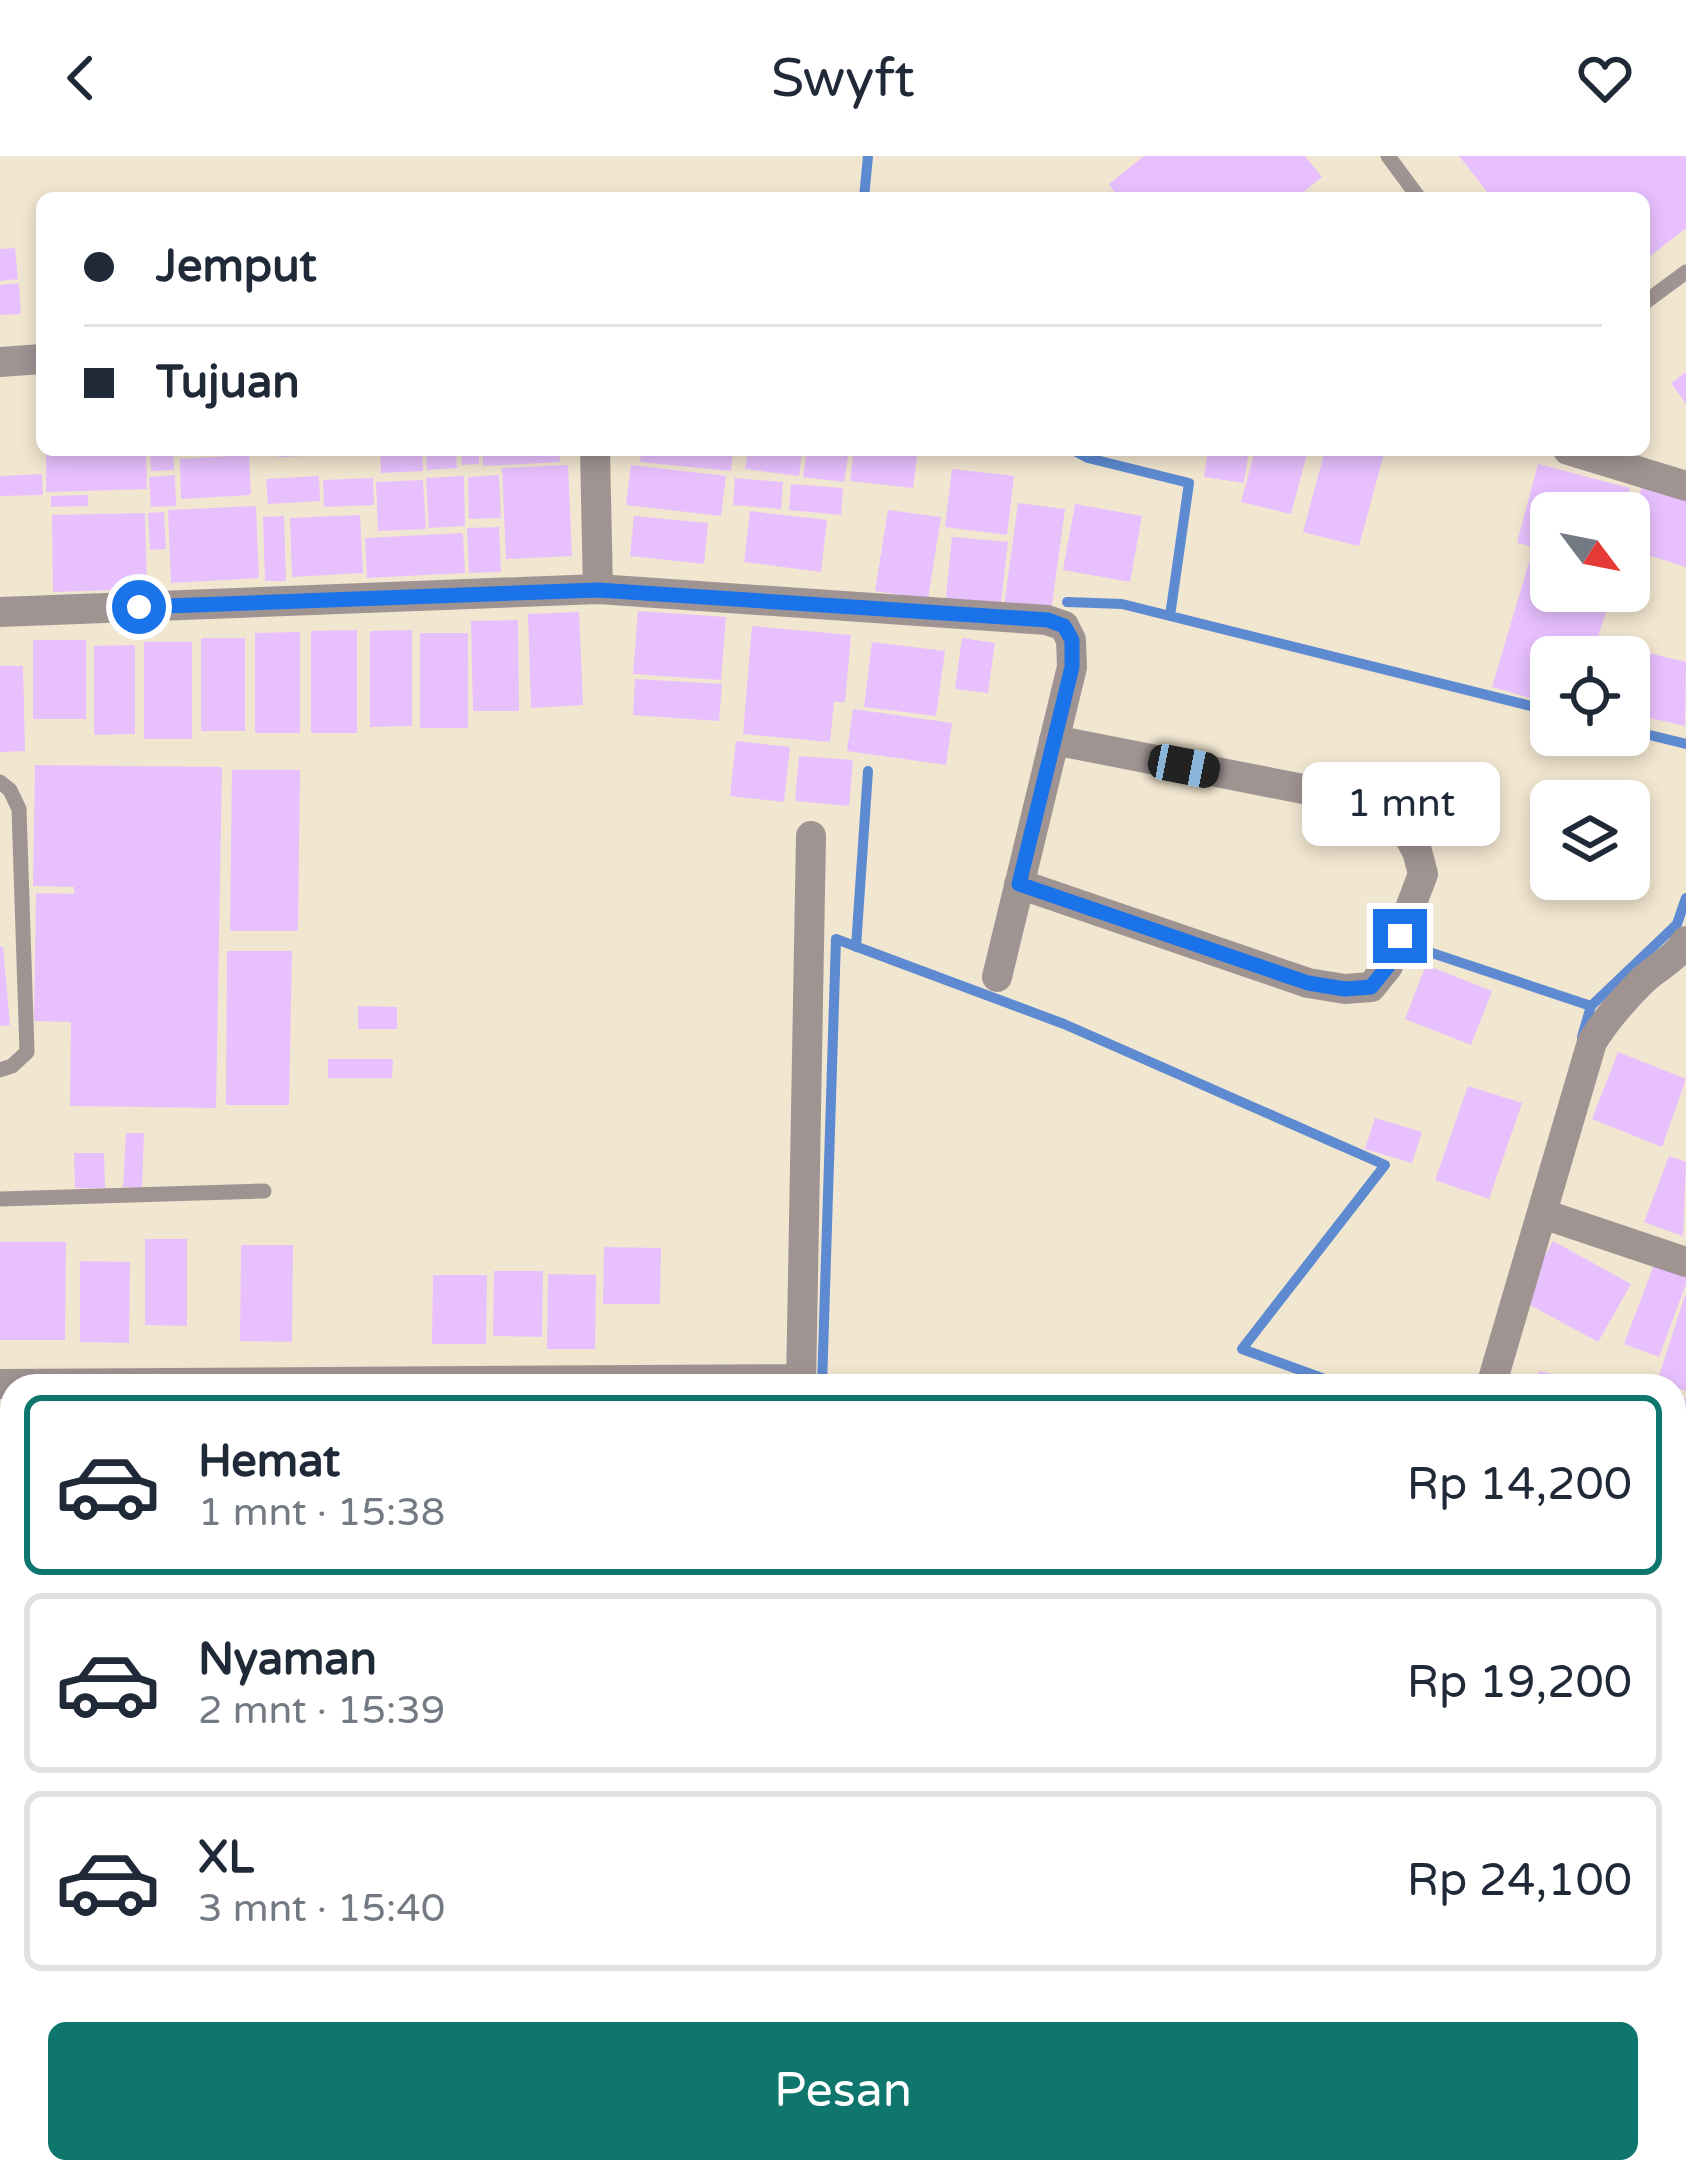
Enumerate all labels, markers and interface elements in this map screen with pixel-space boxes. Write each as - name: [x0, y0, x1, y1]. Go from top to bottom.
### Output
- icon: back: [48, 45, 114, 111]
- icon: heart: [1572, 45, 1638, 111]
- text: Swyft: [771, 46, 915, 111]
- text: Jemput: [156, 240, 317, 294]
- text: Tujuan: [156, 356, 300, 410]
- north arrow: [1530, 492, 1650, 612]
- map controls: [1530, 492, 1650, 900]
- route start: [112, 580, 166, 634]
- button: locate: [1530, 636, 1650, 756]
- car: [1145, 741, 1223, 791]
- callout: 1 mnt: [1301, 762, 1499, 846]
- text: 1 mnt: [1347, 780, 1455, 827]
- button: layers: [1530, 780, 1650, 900]
- route end: [1373, 909, 1427, 963]
- icon: car: [54, 1431, 162, 1539]
- text: Hemat: [198, 1435, 340, 1489]
- text: Rp 14,200: [1407, 1458, 1632, 1512]
- text: 1 mnt · 15:38: [198, 1489, 445, 1536]
- icon: car: [54, 1629, 162, 1737]
- text: Nyaman: [198, 1633, 377, 1687]
- text: Rp 19,200: [1407, 1656, 1632, 1710]
- text: 2 mnt · 15:39: [198, 1687, 445, 1734]
- icon: car: [54, 1827, 162, 1935]
- text: XL: [198, 1831, 254, 1885]
- text: Rp 24,100: [1407, 1854, 1632, 1908]
- text: 3 mnt · 15:40: [198, 1885, 445, 1932]
- button: Pesan: [48, 2022, 1638, 2160]

